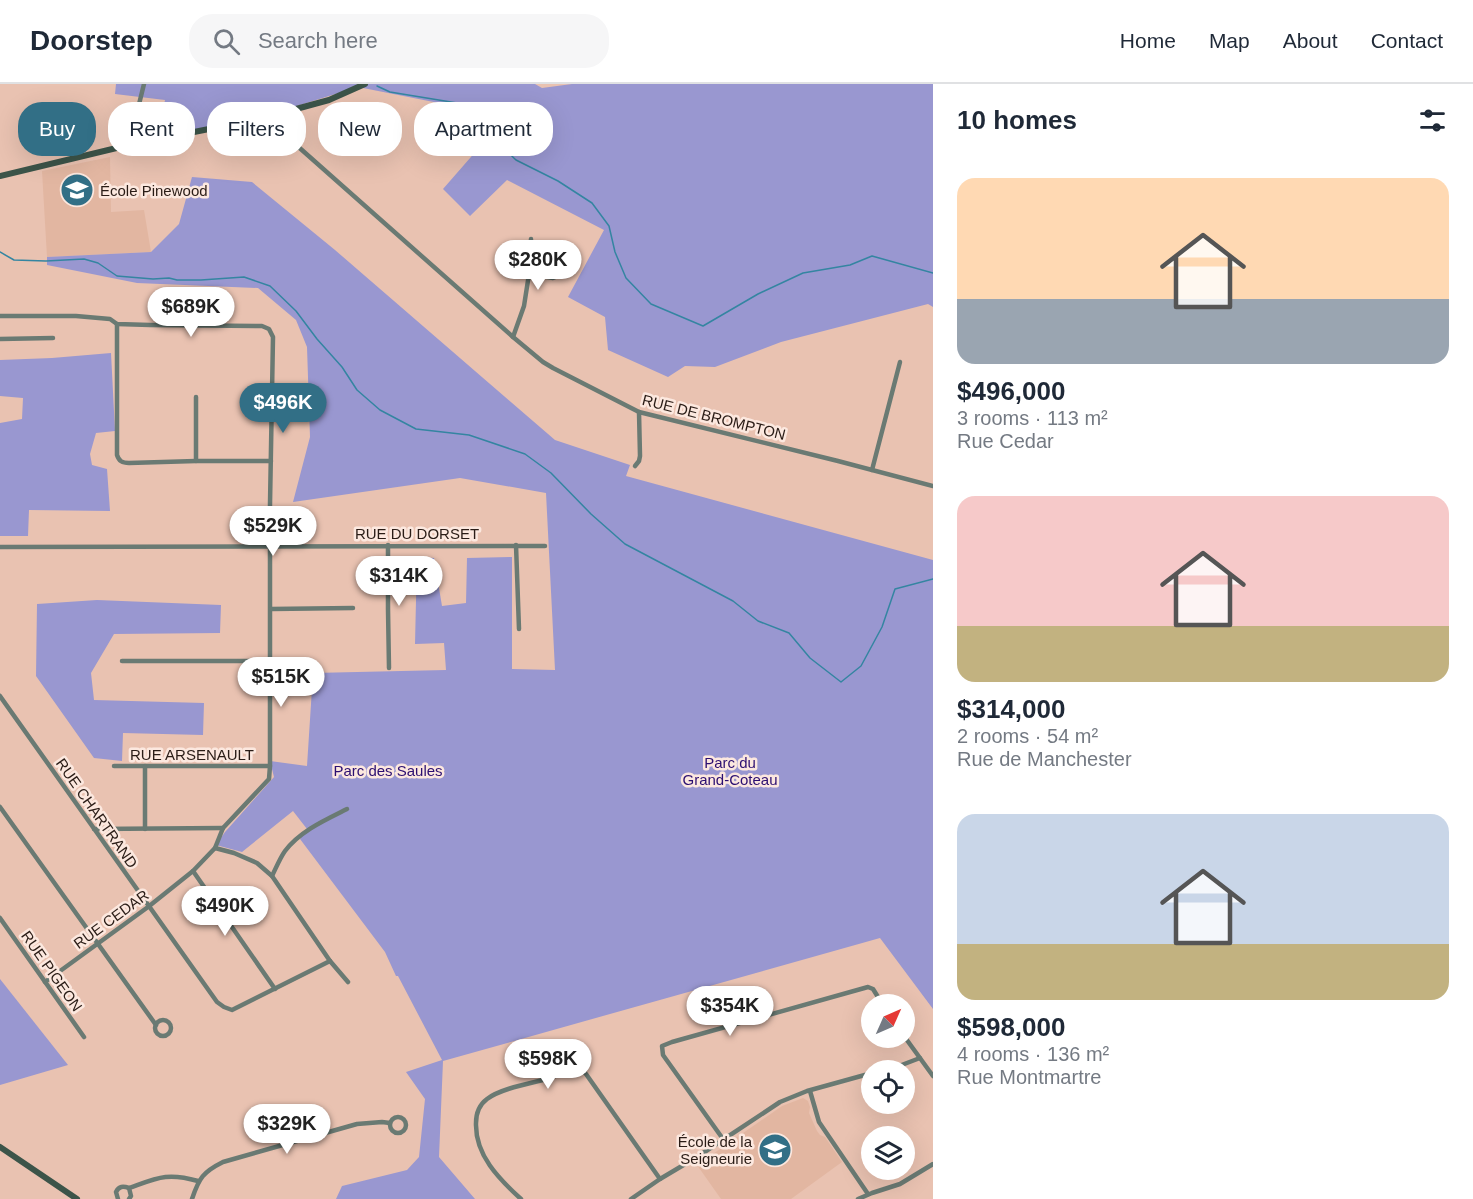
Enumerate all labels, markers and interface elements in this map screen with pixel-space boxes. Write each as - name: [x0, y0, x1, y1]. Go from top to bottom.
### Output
- search box: [189, 14, 609, 68]
- text: Doorstep: [30, 25, 153, 56]
- icon: search: [210, 25, 243, 58]
- text: Search here: [258, 28, 378, 53]
- text: Home: [1120, 29, 1176, 52]
- text: Map: [1209, 29, 1250, 52]
- text: About: [1283, 29, 1338, 52]
- text: Contact: [1371, 29, 1443, 52]
- chip: Buy: [18, 102, 96, 156]
- chip: Rent: [108, 102, 195, 156]
- chip: Filters: [207, 102, 306, 156]
- chip: New: [318, 102, 402, 156]
- chip: Apartment: [414, 102, 553, 156]
- icon: filters: [1416, 104, 1449, 137]
- text: 10 homes: [957, 105, 1077, 135]
- school or university icon: École Pinewood: [59, 172, 95, 208]
- place label: École Pinewood: [100, 182, 208, 199]
- icon: home: [1149, 217, 1257, 325]
- pin: $280K: [496, 240, 580, 291]
- text: $280K: [509, 248, 567, 270]
- pin: $689K: [149, 287, 233, 338]
- text: $689K: [162, 295, 220, 317]
- text: $496,000: [957, 376, 1065, 406]
- pin: $496K: [241, 383, 325, 434]
- text: $496K: [254, 391, 312, 413]
- street label: RUE DE BROMPTON: [641, 391, 787, 443]
- text: 3 rooms · 113 m²: [957, 407, 1108, 429]
- text: Rue Cedar: [957, 430, 1054, 452]
- pin: $529K: [231, 506, 315, 557]
- text: $529K: [244, 514, 302, 536]
- street label: RUE DU DORSET: [355, 525, 479, 542]
- icon: home: [1149, 535, 1257, 643]
- pin: $314K: [357, 556, 441, 607]
- text: $314K: [370, 564, 428, 586]
- pin: $515K: [239, 657, 323, 708]
- text: $515K: [252, 665, 310, 687]
- text: $314,000: [957, 694, 1065, 724]
- text: 2 rooms · 54 m²: [957, 725, 1098, 747]
- street label: RUE ARSENAULT: [130, 746, 254, 763]
- text: Rue de Manchester: [957, 748, 1132, 770]
- park label: Parc du Grand-Coteau: [682, 754, 778, 788]
- street label: RUE CHARTRAND: [53, 755, 141, 871]
- park label: Parc des Saules: [333, 762, 443, 779]
- icon: home: [1149, 853, 1257, 961]
- street label: RUE CEDAR: [70, 886, 152, 952]
- pin: $490K: [183, 886, 267, 937]
- text: $490K: [196, 894, 254, 916]
- street label: RUE PIGEON: [18, 928, 86, 1014]
- pin: $354K: [688, 986, 772, 1037]
- text: $354K: [701, 994, 759, 1016]
- north arrow: [861, 994, 915, 1048]
- map controls: [861, 994, 915, 1180]
- text: $598,000: [957, 1012, 1065, 1042]
- pin: $598K: [506, 1039, 590, 1090]
- text: 4 rooms · 136 m²: [957, 1043, 1109, 1065]
- text: $598K: [519, 1047, 577, 1069]
- button: locate: [861, 1060, 915, 1114]
- text: Rue Montmartre: [957, 1066, 1102, 1088]
- pin: $329K: [245, 1104, 329, 1155]
- text: $329K: [258, 1112, 316, 1134]
- button: layers: [861, 1126, 915, 1180]
- school or university icon: École de la Seigneurie: [757, 1132, 793, 1168]
- place label: École de la Seigneurie: [678, 1133, 753, 1167]

